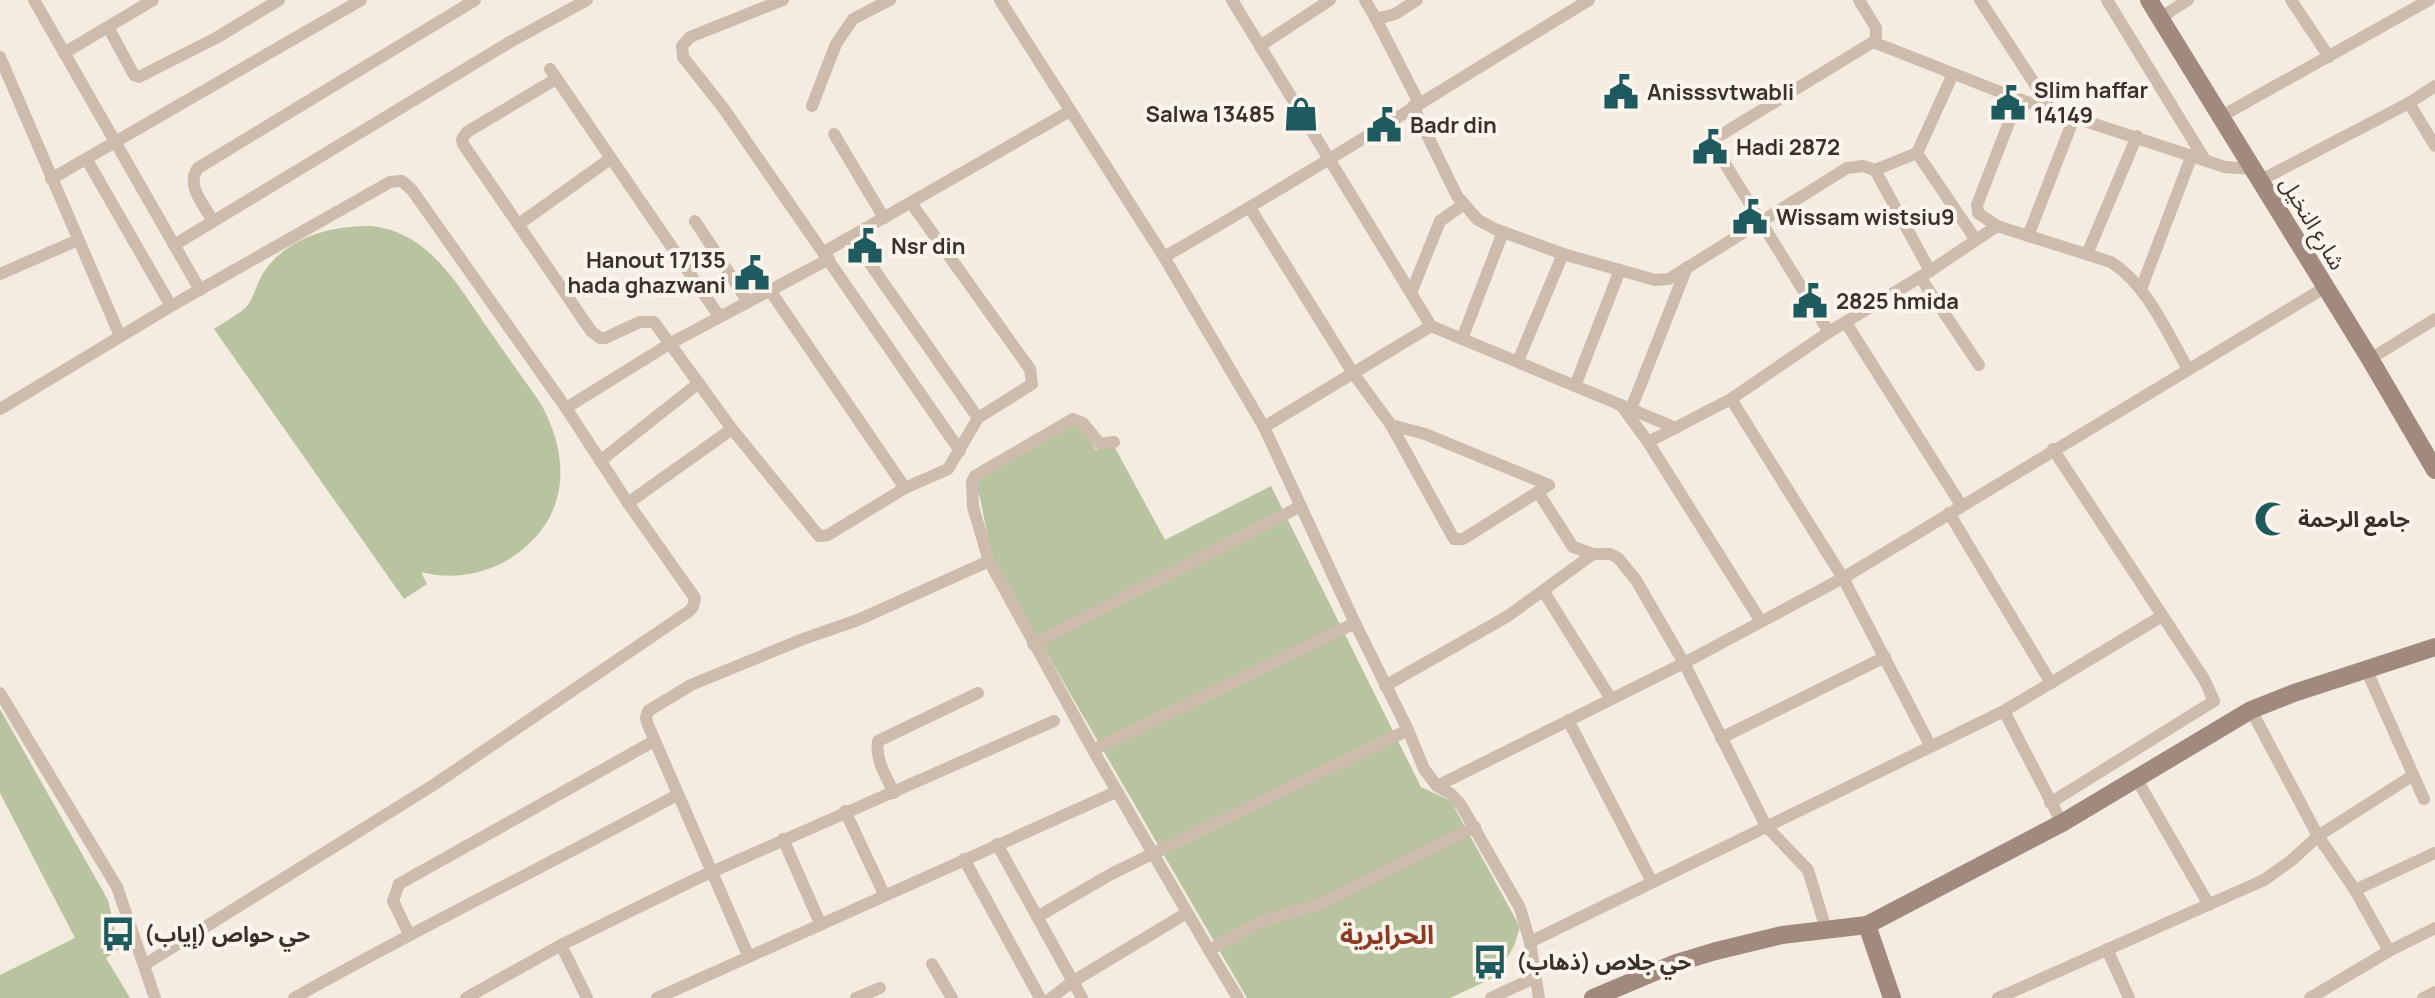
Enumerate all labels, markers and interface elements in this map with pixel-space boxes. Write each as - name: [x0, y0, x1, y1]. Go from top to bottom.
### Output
- public building icon: Anisssvtwabli: [1602, 73, 1640, 111]
- place label: Slim haffar 14149: [2034, 75, 2148, 130]
- place label: Anisssvtwabli: [1647, 77, 1794, 107]
- public building icon: Slim haffar 14149: [1989, 84, 2027, 122]
- shop icon: Salwa 13485: [1282, 95, 1320, 133]
- place label: Salwa 13485: [1145, 99, 1275, 129]
- public building icon: Badr din: [1365, 106, 1403, 144]
- place label: Badr din: [1410, 110, 1497, 140]
- public building icon: Hadi 2872: [1691, 128, 1729, 166]
- place label: Hadi 2872: [1736, 132, 1840, 162]
- street label: شارع النخيل: [2272, 171, 2353, 276]
- public building icon: Wissam wistsiu9: [1731, 198, 1769, 236]
- place label: Wissam wistsiu9: [1776, 202, 1955, 232]
- public building icon: Nsr din: [846, 227, 884, 265]
- place label: Nsr din: [891, 231, 965, 261]
- place label: Hanout 17135 hada ghazwani: [568, 245, 726, 300]
- public building icon: Hanout 17135 hada ghazwani: [733, 254, 771, 292]
- public building icon: 2825 hmida: [1791, 282, 1829, 320]
- place label: 2825 hmida: [1836, 286, 1959, 316]
- mosque icon: جامع الرحمة: [2253, 500, 2291, 538]
- place label: جامع الرحمة: [2298, 504, 2410, 536]
- bus stop icon: حي حواص (إياب): [99, 915, 137, 953]
- district label: الحرايرية: [1340, 916, 1434, 952]
- place label: حي حواص (إياب): [144, 919, 310, 952]
- bus stop icon: حي جلاص (ذهاب): [1471, 943, 1509, 981]
- place label: حي جلاص (ذهاب): [1516, 947, 1691, 980]

